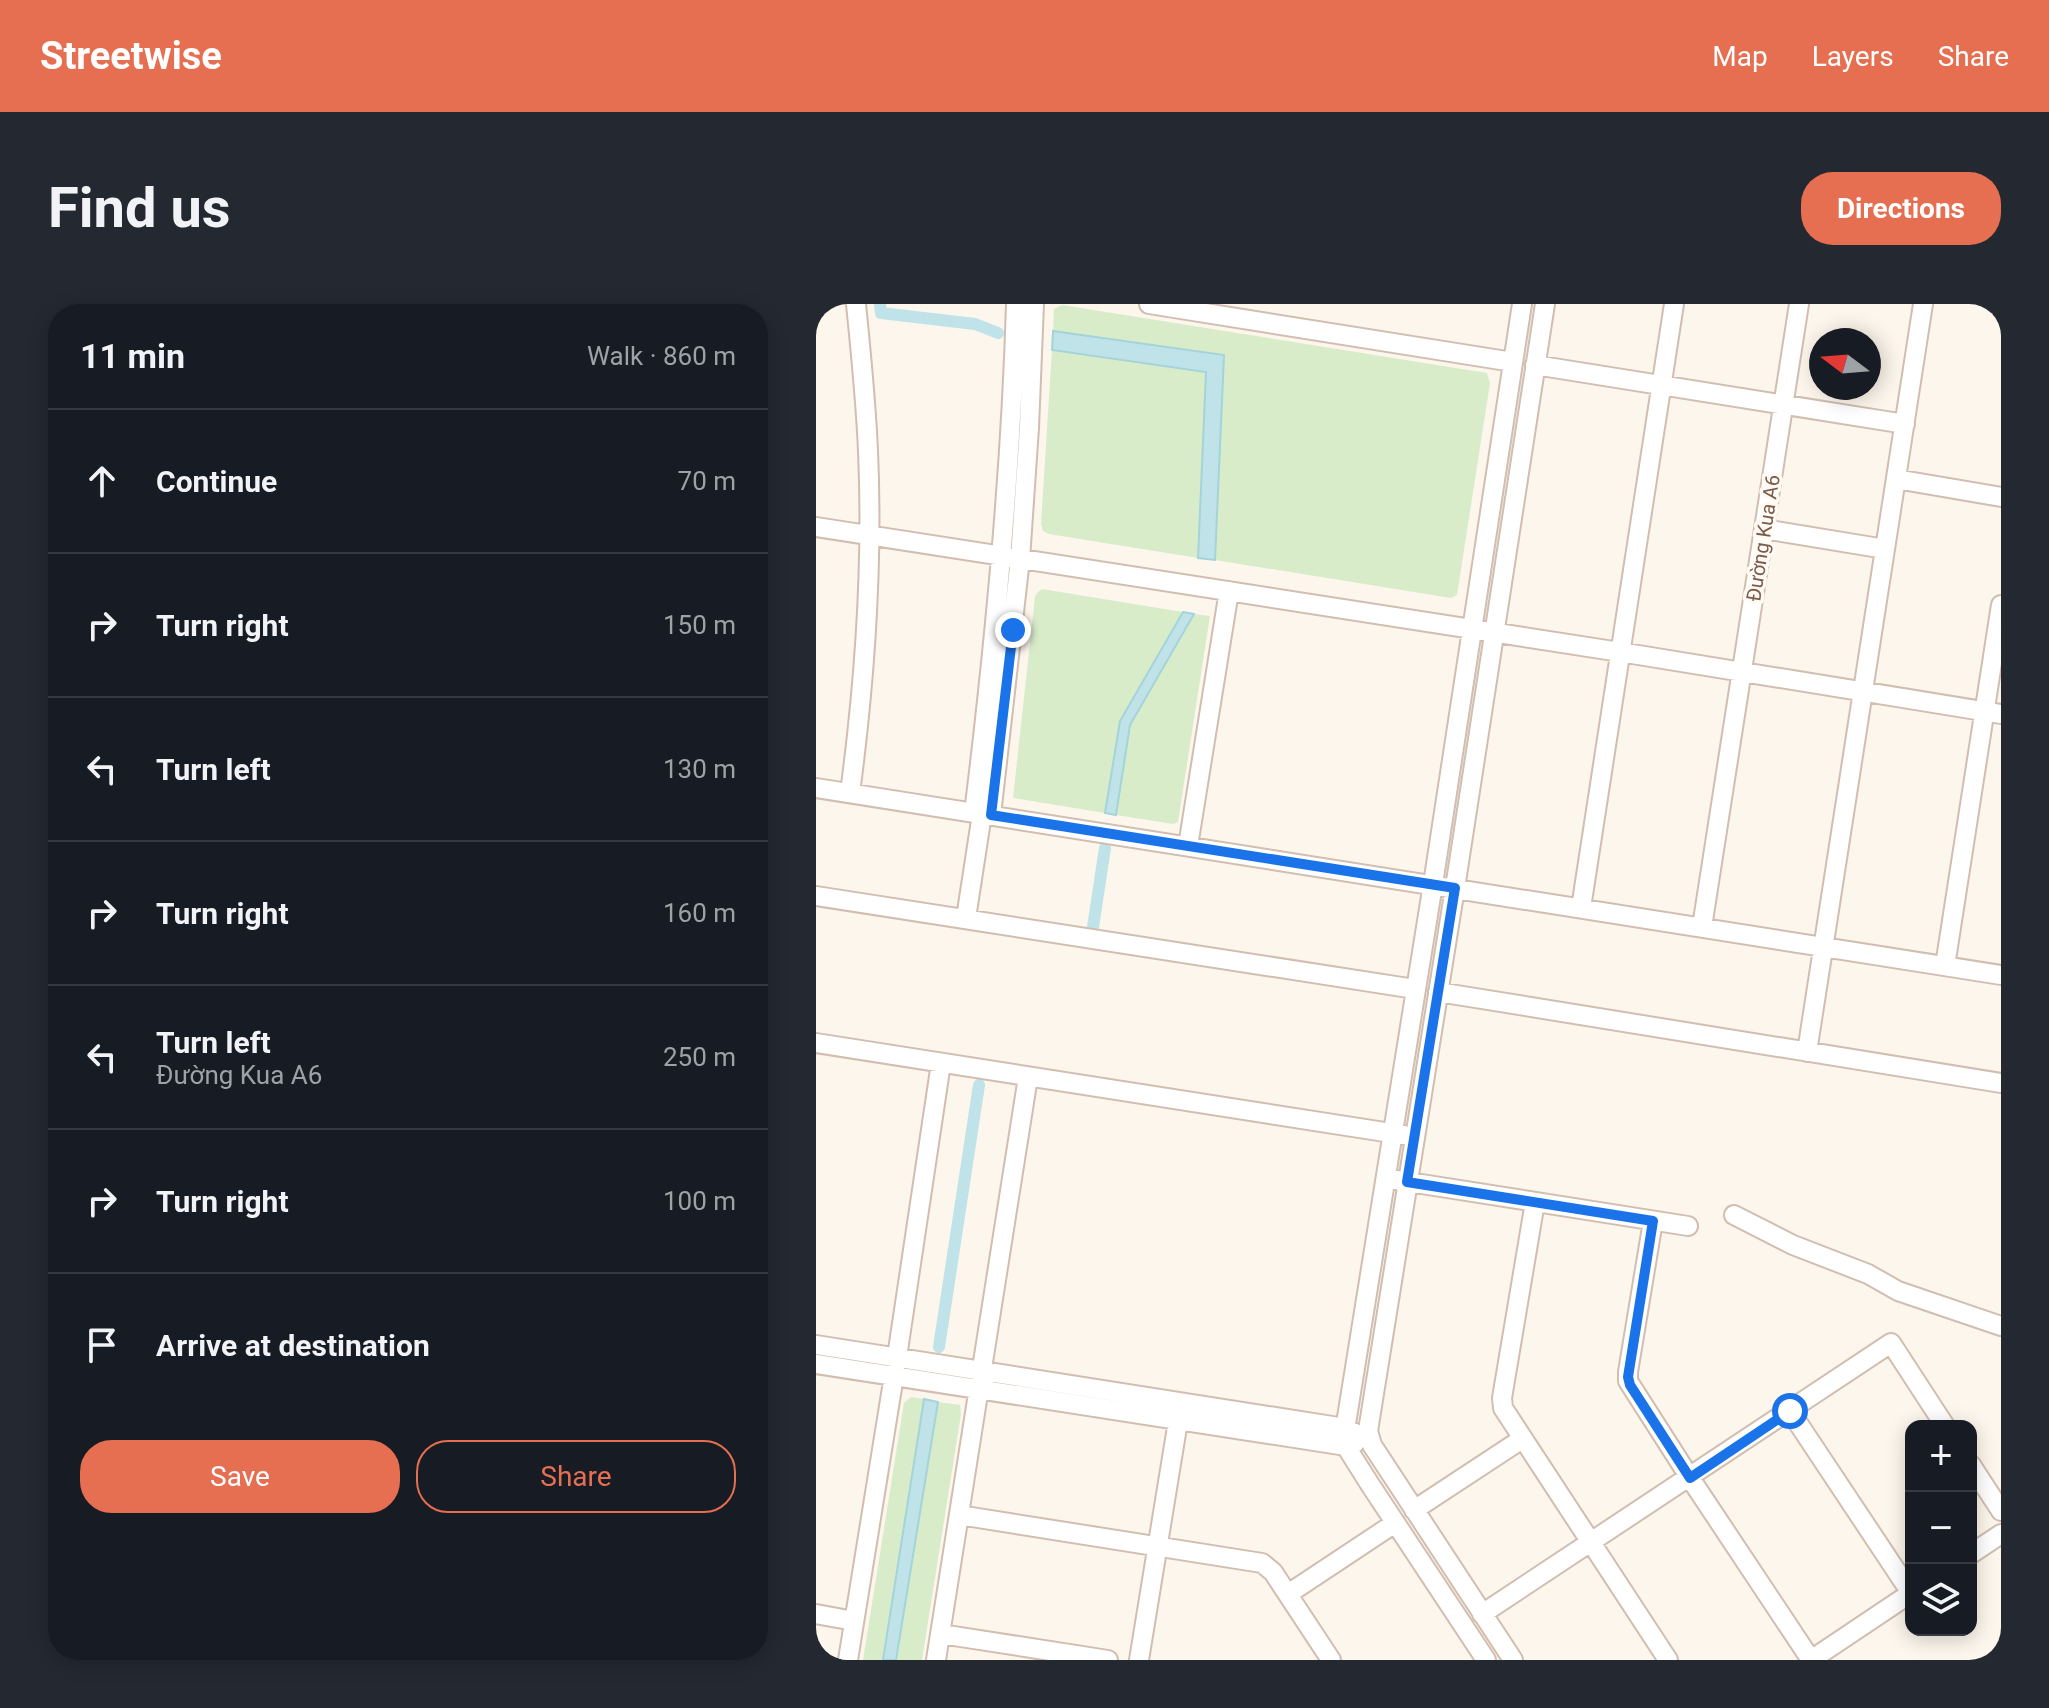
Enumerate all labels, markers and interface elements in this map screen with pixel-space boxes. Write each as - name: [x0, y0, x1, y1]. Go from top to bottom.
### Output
- text: Streetwise: [40, 34, 222, 78]
- text: Map: [1712, 40, 1768, 73]
- text: Layers: [1812, 40, 1894, 73]
- text: Share: [1938, 40, 2009, 73]
- button: Directions: [1801, 172, 2001, 245]
- text: Find us: [48, 175, 231, 241]
- north arrow: [1809, 328, 1881, 400]
- text: 11 min: [80, 336, 185, 376]
- text: Walk · 860 m: [587, 341, 736, 371]
- icon: ahead: [80, 459, 124, 503]
- text: Continue: [156, 464, 277, 499]
- text: 70 m: [678, 466, 736, 496]
- street label: Đường Kua A6: [1741, 473, 1785, 603]
- icon: right: [80, 603, 124, 647]
- text: Turn right: [156, 608, 289, 643]
- text: 150 m: [663, 610, 736, 640]
- route end: [995, 612, 1031, 648]
- icon: left: [80, 747, 124, 791]
- text: Turn left: [156, 752, 271, 787]
- text: 130 m: [663, 754, 736, 784]
- icon: right: [80, 891, 124, 935]
- text: Turn right: [156, 896, 289, 931]
- text: 160 m: [663, 898, 736, 928]
- text: Turn left: [156, 1025, 271, 1060]
- icon: left: [80, 1035, 124, 1079]
- text: 250 m: [663, 1042, 736, 1072]
- text: Đường Kua A6: [156, 1060, 322, 1090]
- icon: right: [80, 1179, 124, 1223]
- text: Turn right: [156, 1184, 289, 1219]
- text: 100 m: [663, 1186, 736, 1216]
- icon: arrive: [80, 1323, 124, 1367]
- text: Arrive at destination: [156, 1328, 430, 1363]
- route start: [1772, 1393, 1808, 1429]
- map controls: [1905, 1420, 1977, 1636]
- button: +: [1905, 1420, 1977, 1492]
- button: Save: [80, 1440, 400, 1513]
- button: Share: [416, 1440, 736, 1513]
- button: −: [1905, 1492, 1977, 1564]
- button: layers: [1905, 1564, 1977, 1636]

